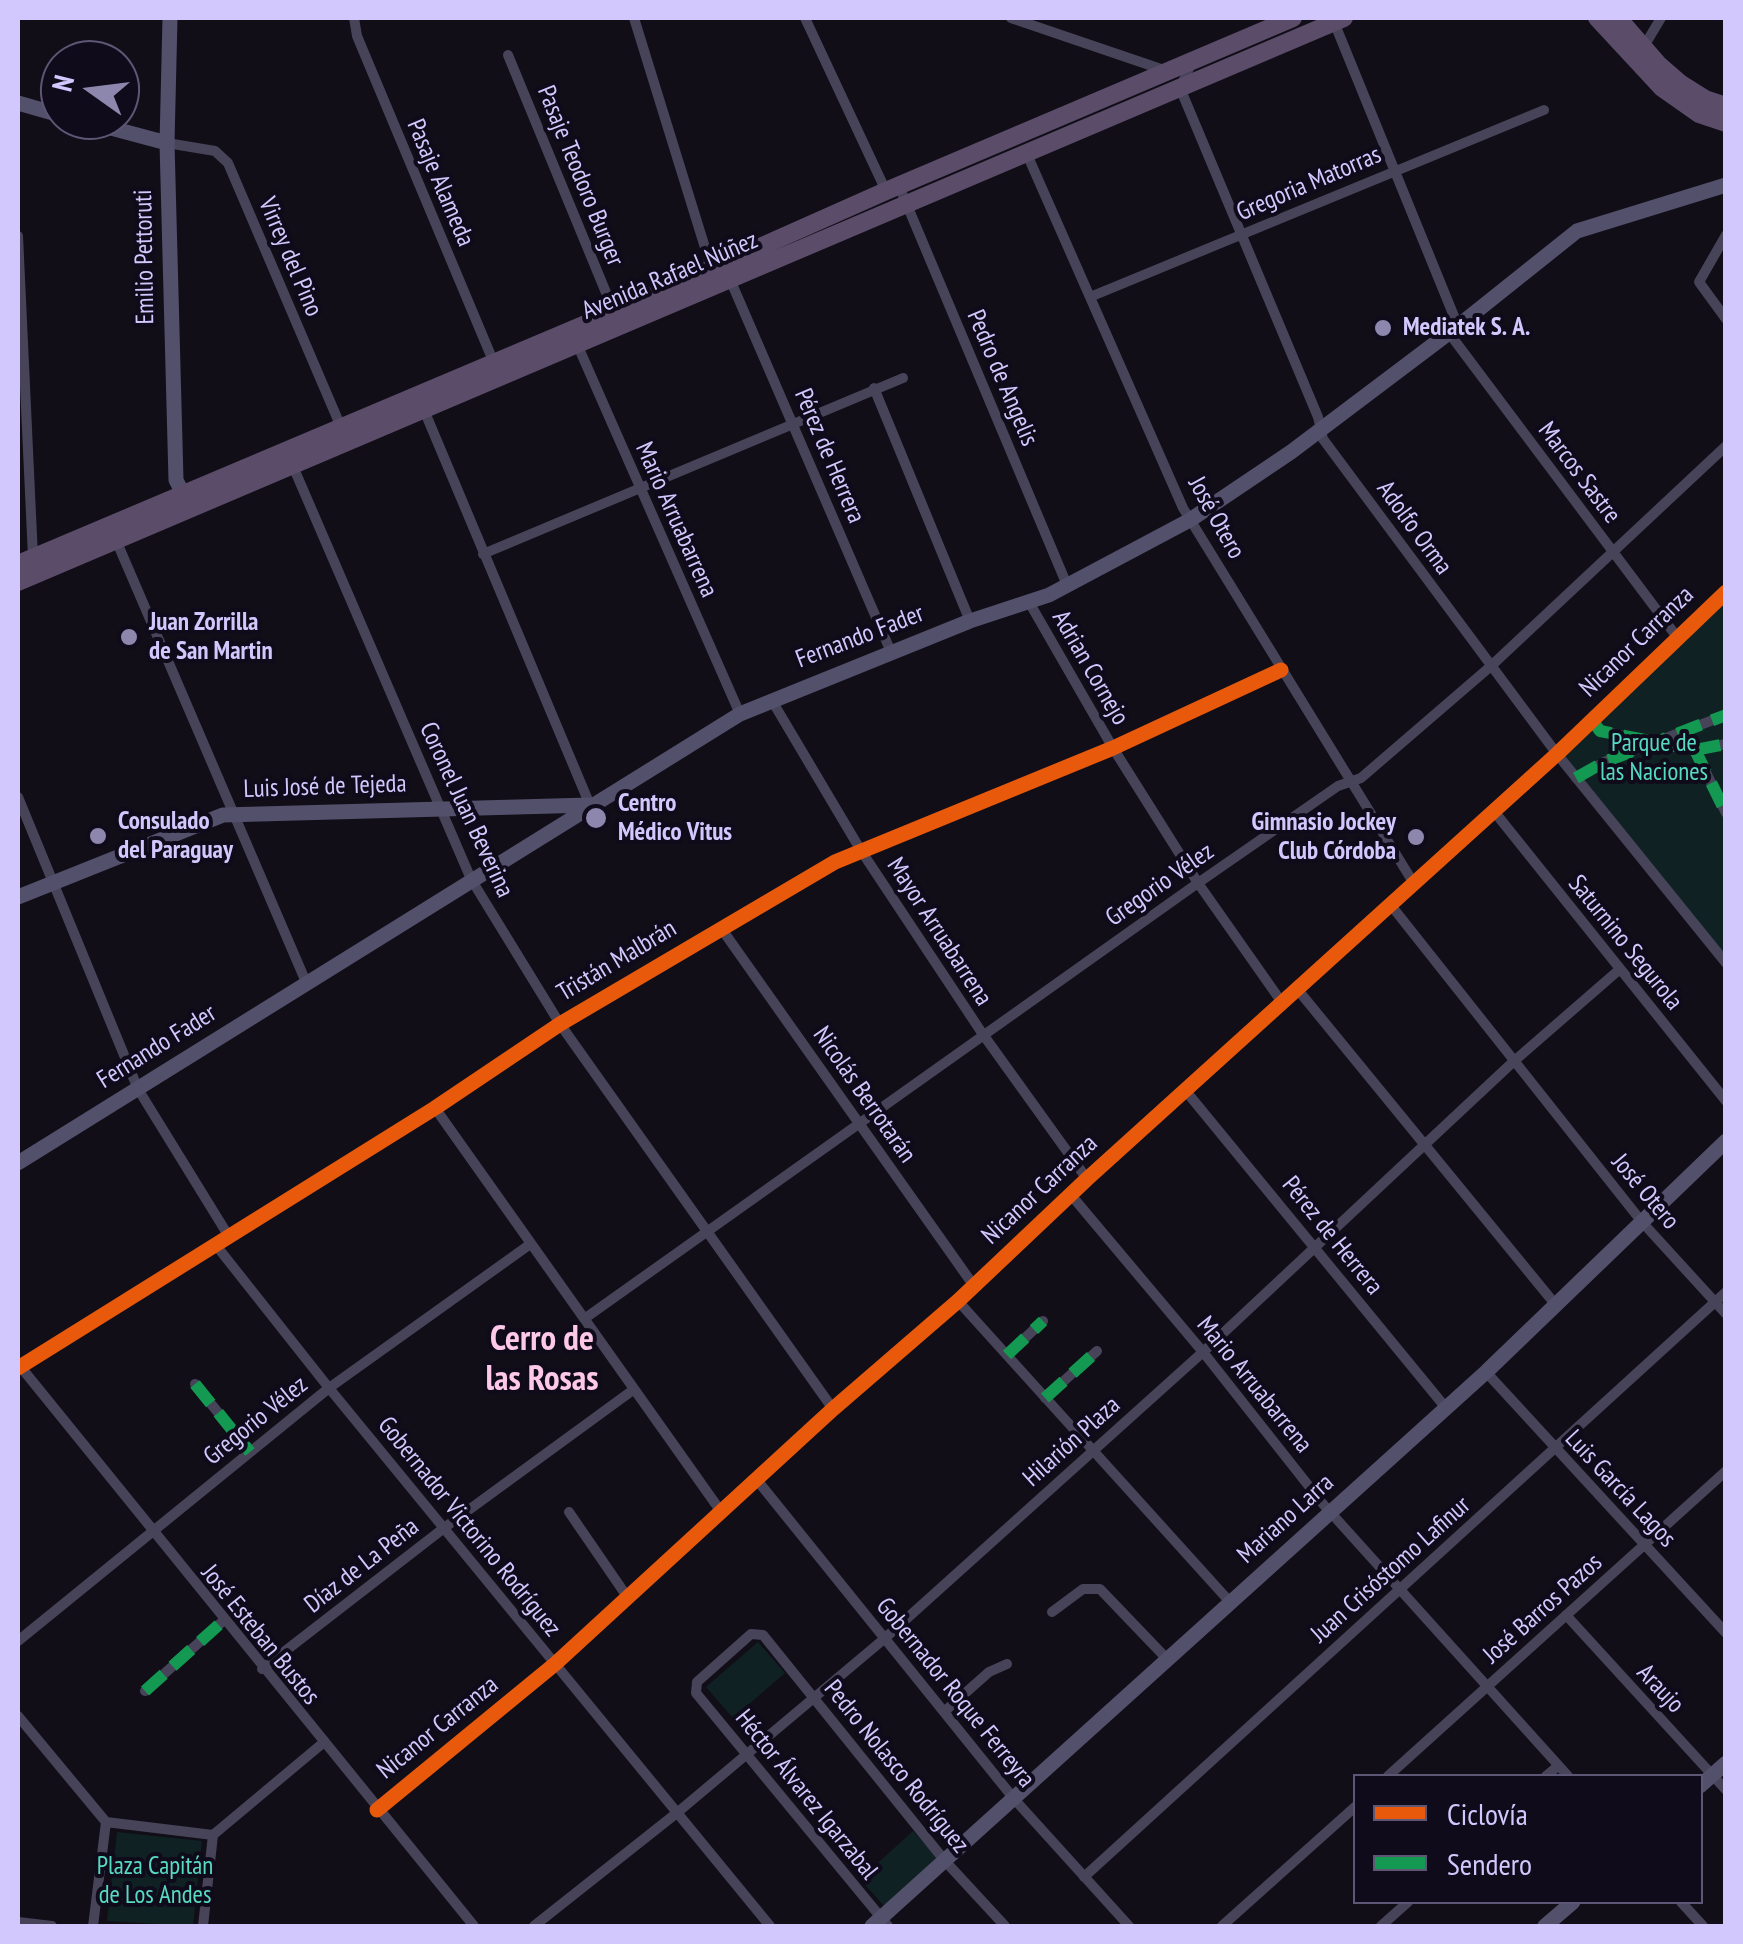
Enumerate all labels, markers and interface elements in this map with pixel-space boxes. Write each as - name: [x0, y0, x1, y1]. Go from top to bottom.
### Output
- north arrow: [40, 40, 140, 140]
- text: N: [43, 71, 82, 95]
- street label: Pasaje Teodoro Burger: [530, 82, 630, 270]
- street label: Pasaje Alameda: [400, 115, 480, 251]
- street label: Gregoria Matorras: [1232, 140, 1386, 228]
- street label: Emilio Pettoruti: [129, 189, 161, 325]
- street label: Virrey del Pino: [252, 193, 328, 321]
- street label: Avenida Rafael Núñez: [578, 225, 762, 327]
- street label: Pedro de Angelis: [960, 306, 1044, 450]
- place label: Mediatek S. A.: [1403, 313, 1530, 343]
- marker: Mediatek S. A.: [1372, 317, 1394, 339]
- street label: Pérez de Herrera: [787, 384, 871, 528]
- street label: Marcos Sastre: [1531, 416, 1627, 530]
- street label: Mario Arruabarrena: [628, 438, 724, 602]
- street label: José Otero: [1181, 472, 1251, 564]
- street label: Adolfo Orma: [1370, 475, 1458, 581]
- street label: Nicanor Carranza: [1574, 580, 1700, 704]
- street label: Fernando Fader: [792, 599, 928, 675]
- street label: Adrian Cornejo: [1045, 605, 1135, 731]
- place label: Juan Zorrilla de San Martin: [149, 608, 273, 667]
- marker: Juan Zorrilla de San Martin: [118, 626, 140, 648]
- street label: Coronel Juan Beverina: [412, 718, 520, 902]
- park label: Parque de las Naciones: [1600, 729, 1708, 788]
- street label: Luis José de Tejeda: [243, 769, 407, 805]
- place label: Centro Médico Vitus: [618, 789, 732, 848]
- marker: Centro Médico Vitus: [583, 805, 609, 831]
- place label: Consulado del Paraguay: [118, 807, 233, 866]
- place label: Gimnasio Jockey Club Córdoba: [1251, 808, 1396, 867]
- marker: Consulado del Paraguay: [87, 825, 109, 847]
- marker: Gimnasio Jockey Club Córdoba: [1405, 826, 1427, 848]
- street label: Gregorio Vélez: [1100, 837, 1220, 933]
- street label: Mayor Arruabarrena: [880, 852, 998, 1012]
- street label: Saturnino Segurola: [1562, 870, 1688, 1016]
- street label: Tristán Malbrán: [552, 914, 682, 1008]
- street label: Fernando Fader: [92, 999, 222, 1095]
- street label: Nicolás Berrotarán: [806, 1021, 922, 1169]
- street label: Nicanor Carranza: [976, 1129, 1104, 1251]
- street label: José Otero: [1605, 1148, 1685, 1236]
- street label: Pérez de Herrera: [1275, 1171, 1389, 1301]
- street label: Mario Arruabarrena: [1190, 1311, 1318, 1459]
- district label: Cerro de las Rosas: [485, 1319, 599, 1401]
- street label: Gregorio Vélez: [198, 1370, 314, 1472]
- street label: Hilarión Plaza: [1017, 1391, 1127, 1493]
- street label: Gobernador Victorino Rodríguez: [371, 1411, 567, 1643]
- street label: Luis García Lagos: [1558, 1424, 1682, 1554]
- street label: Mariano Larra: [1232, 1468, 1340, 1570]
- street label: Juan Crisóstomo Lafinur: [1305, 1491, 1477, 1649]
- street label: Díaz de La Peña: [299, 1512, 425, 1620]
- street label: José Barros Pazos: [1477, 1548, 1609, 1670]
- street label: José Esteban Bustos: [194, 1559, 326, 1711]
- street label: Gobernador Roque Ferreyra: [869, 1592, 1041, 1794]
- street label: Araujo: [1630, 1658, 1690, 1720]
- street label: Nicanor Carranza: [372, 1670, 504, 1786]
- street label: Pedro Nolasco Rodríguez: [817, 1675, 975, 1859]
- street label: Héctor Álvarez Igarzabal: [728, 1704, 884, 1886]
- legend: [1353, 1774, 1703, 1904]
- text: Ciclovía: [1447, 1794, 1528, 1833]
- text: Sendero: [1447, 1844, 1532, 1883]
- park label: Plaza Capitán de Los Andes: [97, 1852, 213, 1911]

